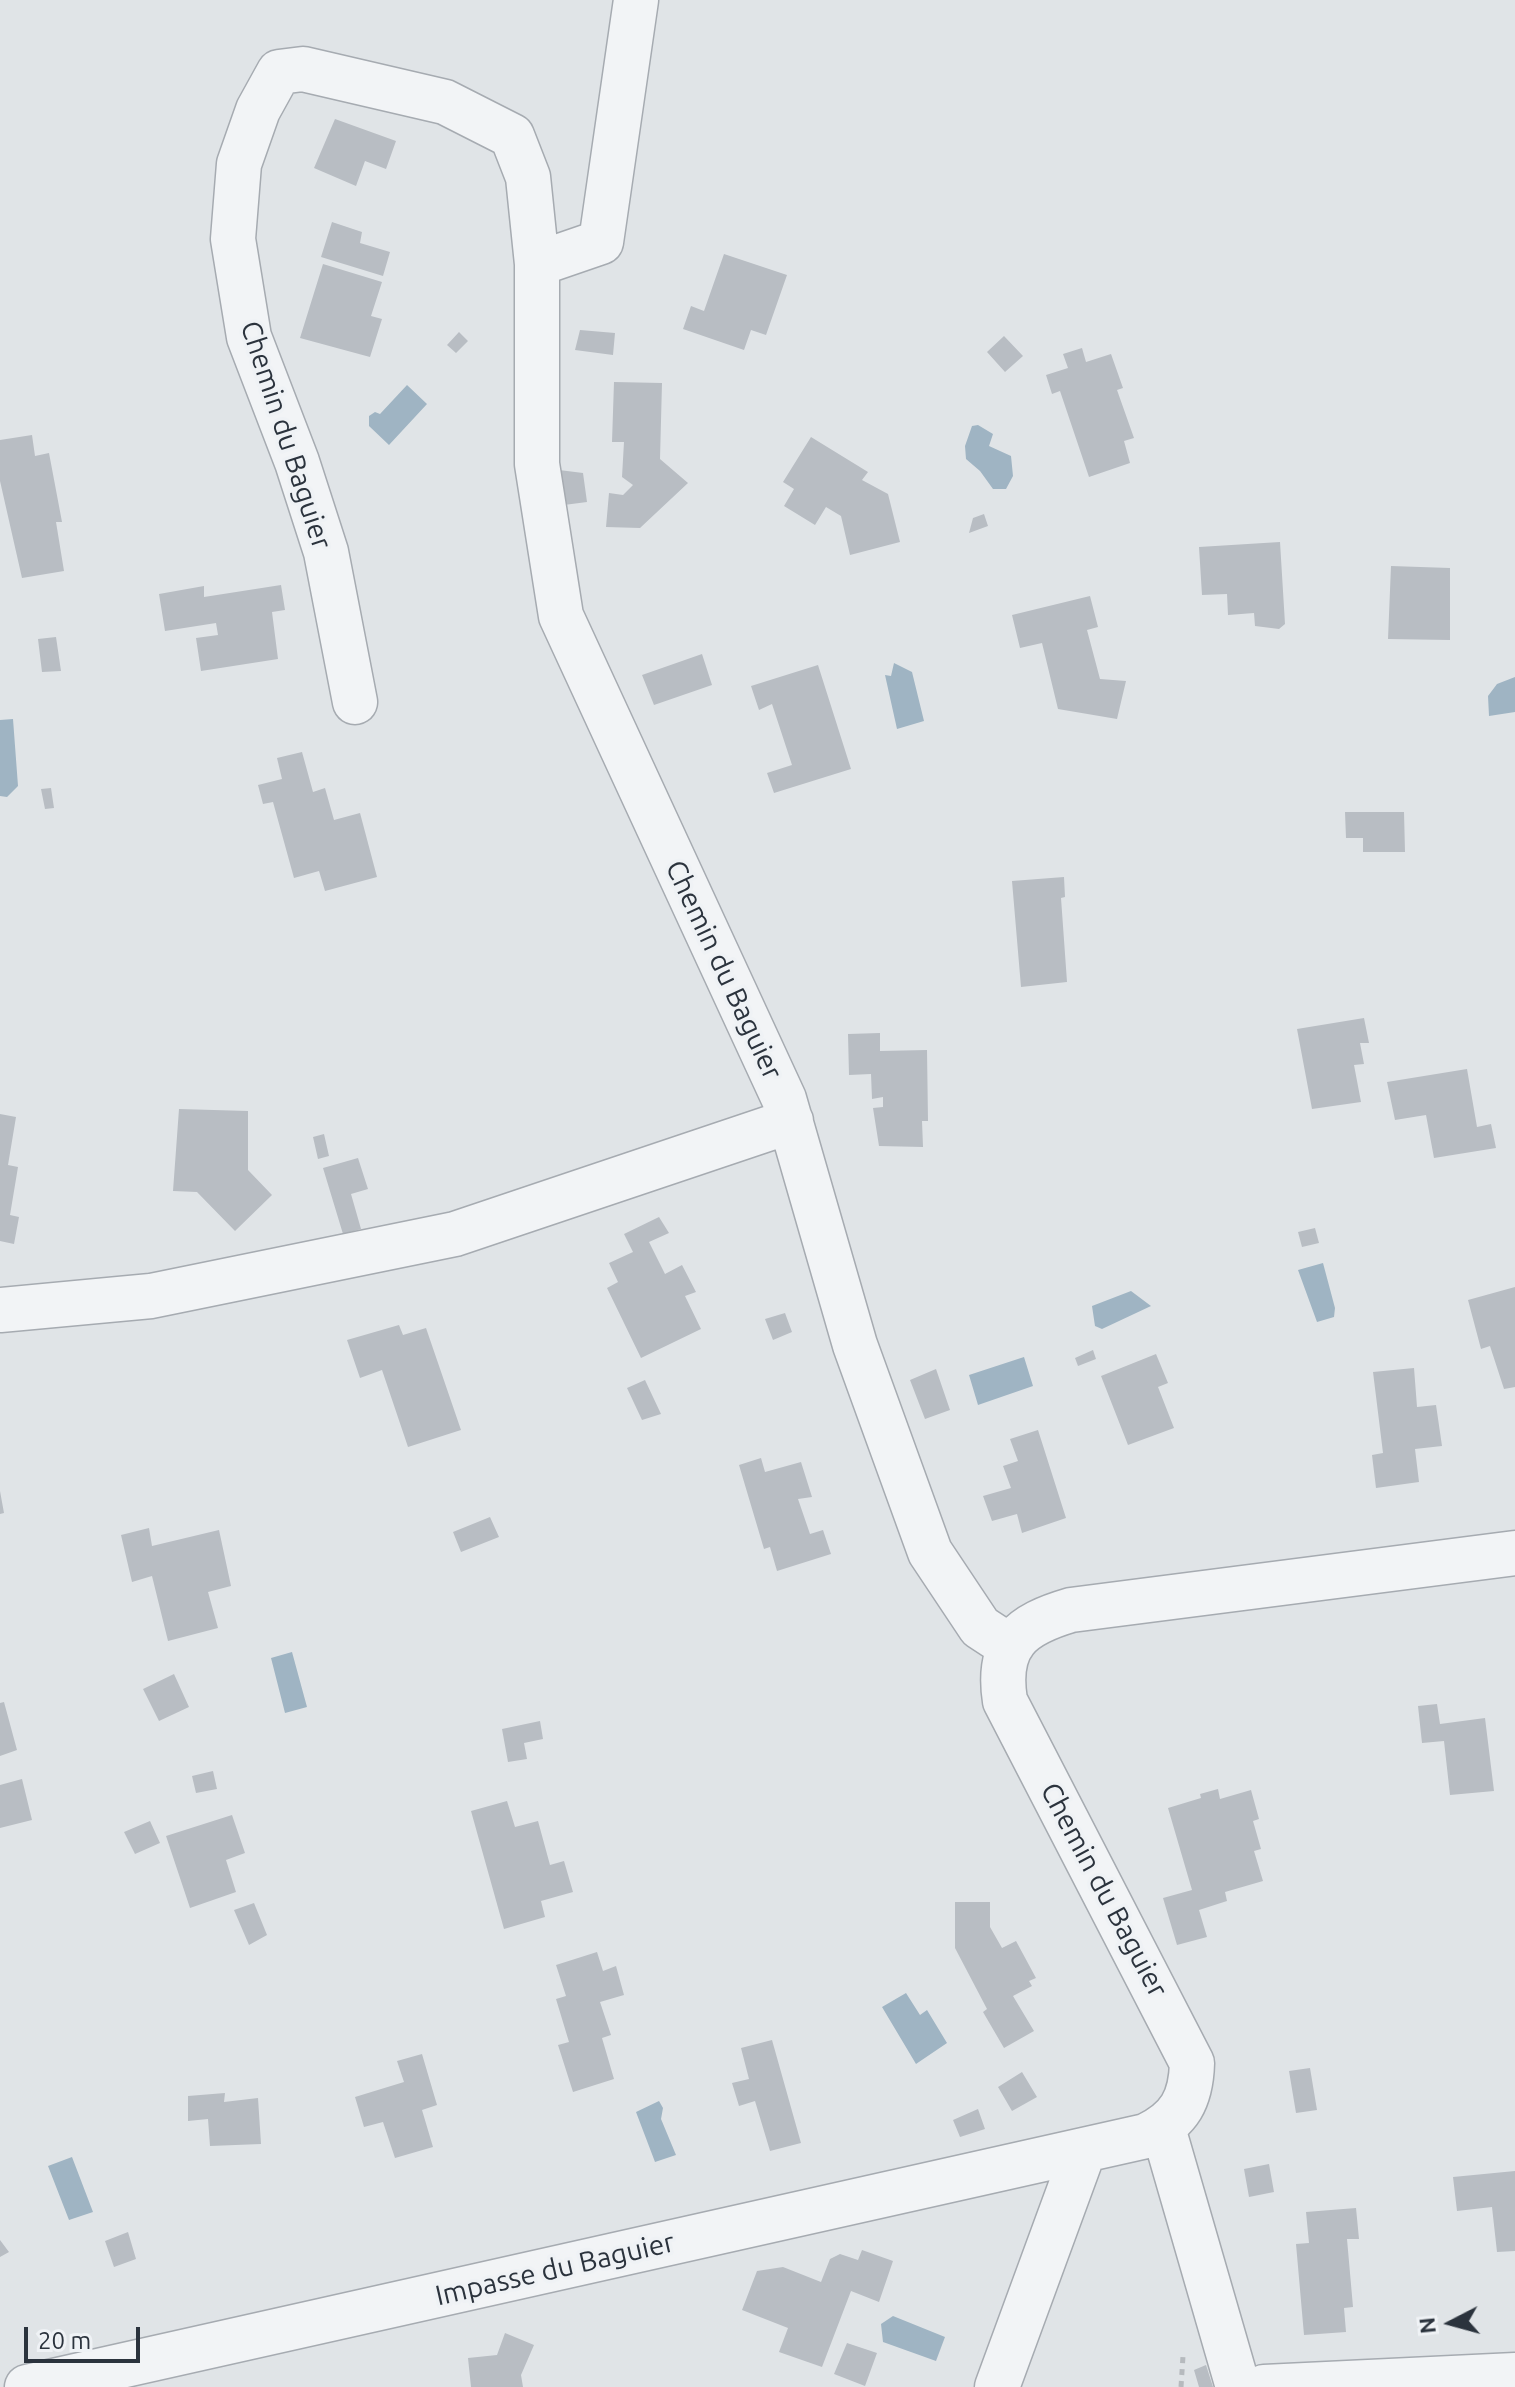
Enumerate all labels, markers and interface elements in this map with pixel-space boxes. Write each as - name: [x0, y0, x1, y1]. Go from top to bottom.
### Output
- street label: Chemin du Baguier: [233, 317, 339, 553]
- street label: Chemin du Baguier: [659, 855, 789, 1085]
- street label: Chemin du Baguier: [1033, 1777, 1175, 2003]
- street label: Impasse du Baguier: [432, 2225, 678, 2313]
- north arrow: [1411, 2283, 1491, 2363]
- scale bar: [28, 2311, 144, 2361]
- text: N: [1413, 2316, 1440, 2335]
- text: 20 m: [38, 2327, 91, 2354]

